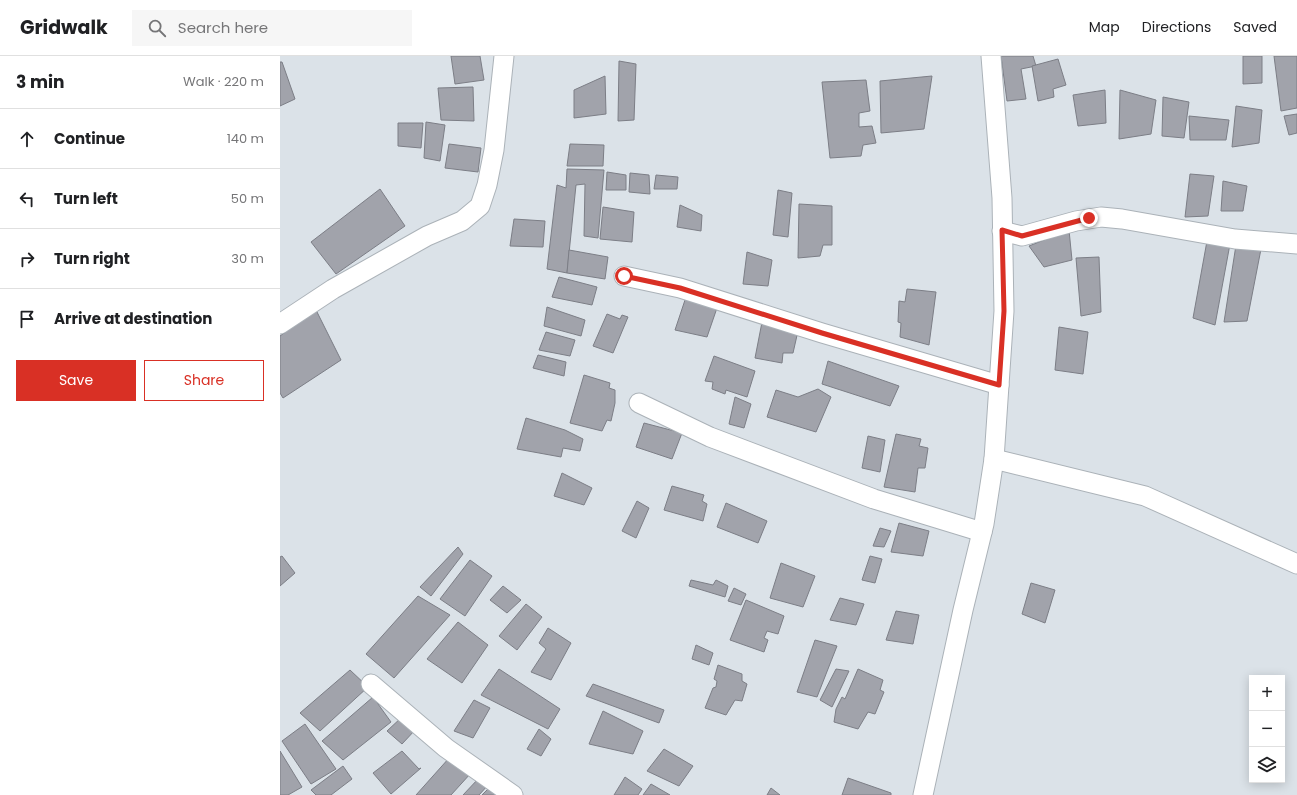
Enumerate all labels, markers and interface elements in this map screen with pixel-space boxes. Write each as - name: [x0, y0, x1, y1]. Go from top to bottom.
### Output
- search box: [132, 10, 412, 46]
- text: Gridwalk: [20, 14, 108, 41]
- icon: search: [146, 17, 168, 39]
- text: Search here: [178, 17, 268, 38]
- text: Map: [1089, 17, 1120, 37]
- text: Directions: [1142, 17, 1211, 37]
- text: Saved: [1233, 17, 1277, 37]
- text: 3 min: [16, 70, 64, 94]
- text: Walk · 220 m: [183, 72, 264, 91]
- icon: ahead: [16, 128, 38, 150]
- text: Continue: [54, 128, 125, 149]
- text: 140 m: [227, 129, 264, 148]
- icon: left: [16, 188, 38, 210]
- text: Turn left: [54, 188, 118, 209]
- text: 50 m: [231, 189, 264, 208]
- route end: [1080, 209, 1098, 227]
- icon: right: [16, 248, 38, 270]
- text: Turn right: [54, 248, 130, 269]
- text: 30 m: [231, 249, 264, 268]
- route start: [615, 267, 633, 285]
- icon: arrive: [16, 308, 38, 330]
- text: Arrive at destination: [54, 308, 212, 329]
- button: Save: [16, 360, 136, 401]
- button: Share: [144, 360, 264, 401]
- map controls: [1249, 675, 1285, 783]
- button: +: [1249, 675, 1285, 711]
- button: −: [1249, 711, 1285, 747]
- button: layers: [1249, 747, 1285, 783]

